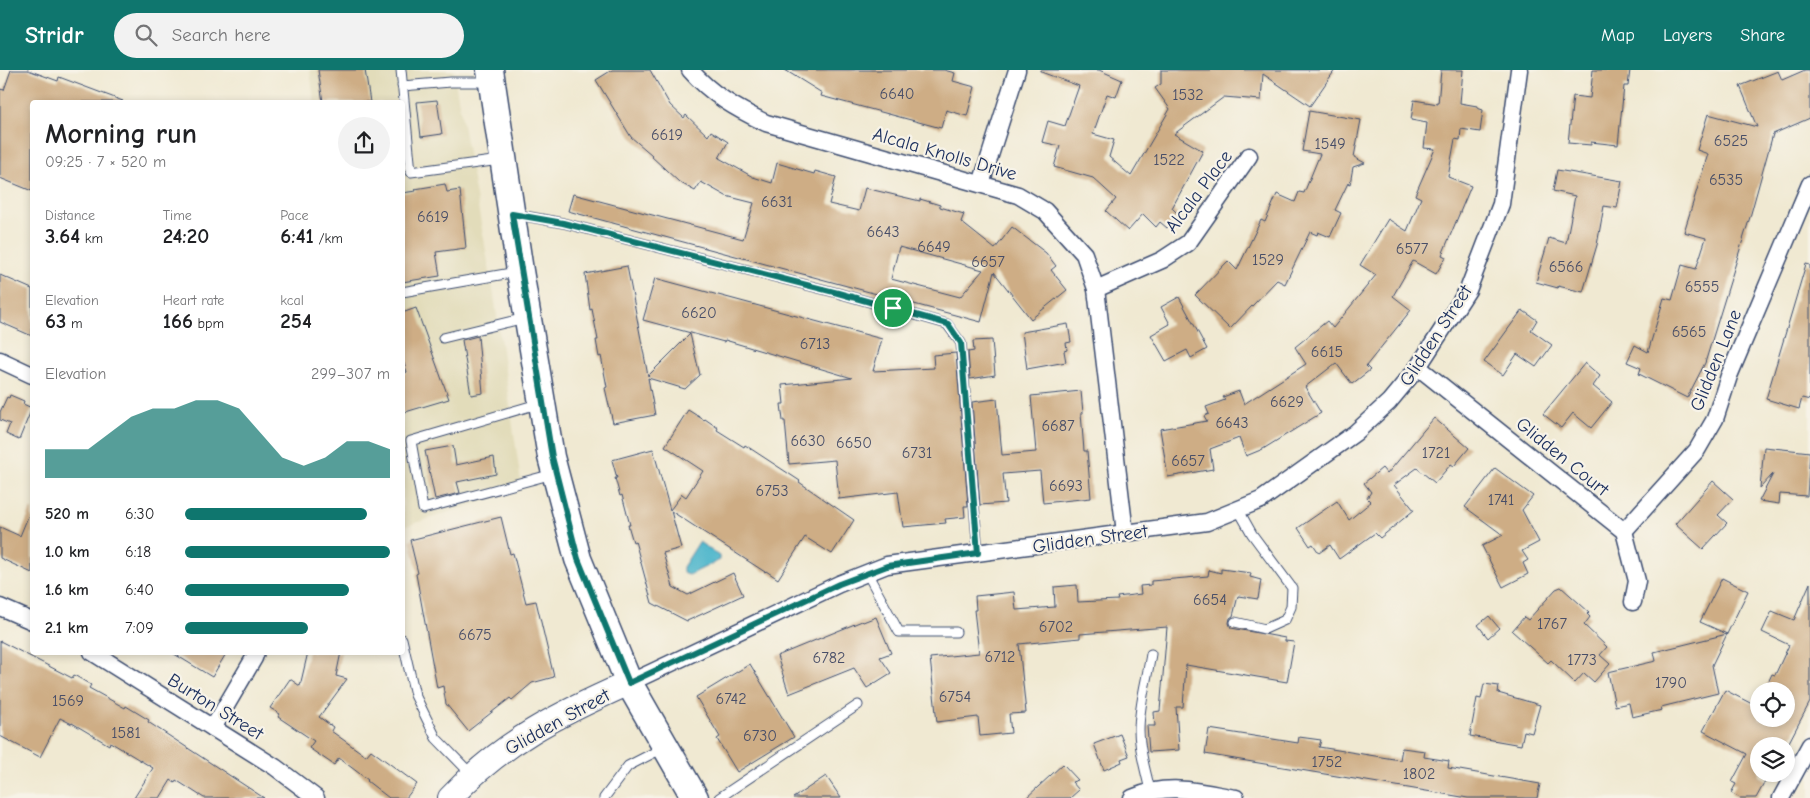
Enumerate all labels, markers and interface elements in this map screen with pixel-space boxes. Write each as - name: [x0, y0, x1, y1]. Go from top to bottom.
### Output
- search box: [114, 13, 464, 58]
- text: Stridr: [25, 21, 84, 49]
- icon: search: [132, 21, 160, 49]
- text: Search here: [172, 24, 271, 46]
- text: Map: [1601, 25, 1635, 46]
- text: Layers: [1663, 25, 1712, 46]
- text: Share: [1740, 25, 1785, 46]
- house number: 6640: [880, 85, 914, 103]
- house number: 1532: [1172, 86, 1204, 104]
- button: share: [338, 117, 390, 169]
- text: Morning run: [45, 118, 197, 150]
- street label: Alcala Knolls Drive: [870, 123, 1019, 185]
- house number: 6619: [651, 126, 683, 144]
- house number: 6525: [1714, 132, 1748, 150]
- house number: 1549: [1314, 135, 1346, 153]
- street label: Alcala Place: [1161, 146, 1237, 237]
- house number: 1522: [1153, 151, 1185, 169]
- text: 09:25 · 7 × 520 m: [45, 153, 166, 171]
- house number: 6535: [1709, 171, 1743, 189]
- house number: 6631: [761, 193, 793, 211]
- text: Distance: [45, 207, 95, 224]
- text: Time: [163, 207, 192, 224]
- text: Pace: [280, 207, 309, 224]
- house number: 6619: [417, 208, 449, 226]
- house number: 6643: [866, 223, 900, 241]
- text: 3.64: [45, 224, 80, 248]
- text: 24:20: [163, 224, 209, 248]
- text: 6:41: [280, 224, 314, 248]
- text: km: [80, 230, 103, 247]
- text: /km: [314, 230, 343, 247]
- house number: 6649: [917, 238, 951, 256]
- house number: 6577: [1396, 240, 1429, 258]
- house number: 1529: [1252, 251, 1284, 269]
- house number: 6657: [971, 253, 1005, 271]
- house number: 6566: [1549, 258, 1583, 276]
- house number: 6555: [1685, 278, 1719, 296]
- street label: Glidden Street: [1395, 280, 1477, 390]
- pin: [872, 287, 914, 329]
- text: Elevation: [45, 292, 99, 309]
- text: Heart rate: [163, 292, 224, 309]
- text: kcal: [280, 292, 304, 309]
- icon: arrive: [879, 294, 907, 322]
- house number: 6620: [681, 304, 717, 322]
- street label: Glidden Lane: [1686, 306, 1746, 414]
- text: 63: [45, 309, 66, 333]
- text: 166: [163, 309, 193, 333]
- text: 254: [280, 309, 312, 333]
- text: m: [66, 315, 83, 332]
- text: bpm: [193, 315, 224, 332]
- house number: 6565: [1672, 323, 1706, 341]
- house number: 6713: [800, 335, 830, 353]
- house number: 6615: [1311, 343, 1343, 361]
- text: Elevation: [45, 365, 106, 383]
- text: 299–307 m: [311, 365, 390, 383]
- house number: 6629: [1270, 393, 1304, 411]
- street label: Glidden Court: [1512, 413, 1614, 501]
- house number: 6643: [1215, 414, 1249, 432]
- house number: 6687: [1041, 417, 1075, 435]
- house number: 6630: [790, 432, 826, 450]
- house number: 6650: [836, 434, 872, 452]
- house number: 6731: [902, 444, 932, 462]
- house number: 1721: [1422, 444, 1450, 462]
- house number: 6657: [1171, 452, 1205, 470]
- house number: 6693: [1049, 477, 1083, 495]
- house number: 6753: [755, 482, 789, 500]
- house number: 1741: [1488, 491, 1514, 509]
- text: 520 m: [45, 505, 89, 523]
- text: 6:30: [125, 505, 154, 523]
- street label: Glidden Street: [1031, 520, 1150, 558]
- text: 1.0 km: [45, 543, 90, 561]
- text: 6:18: [125, 543, 151, 561]
- text: 1.6 km: [45, 581, 89, 599]
- text: 6:40: [125, 581, 154, 599]
- house number: 6654: [1193, 591, 1227, 609]
- house number: 1767: [1537, 615, 1567, 633]
- house number: 6702: [1039, 618, 1073, 636]
- text: 2.1 km: [45, 619, 88, 637]
- text: 7:09: [125, 619, 154, 637]
- house number: 6675: [458, 626, 492, 644]
- house number: 6712: [985, 648, 1015, 666]
- house number: 6782: [813, 649, 845, 667]
- house number: 1773: [1567, 651, 1597, 669]
- street label: Burton Street: [164, 669, 268, 745]
- house number: 1790: [1655, 674, 1687, 692]
- map controls: [1750, 682, 1795, 782]
- button: locate: [1750, 682, 1795, 727]
- street label: Glidden Street: [501, 684, 614, 760]
- house number: 6754: [939, 688, 971, 706]
- house number: 6742: [715, 690, 747, 708]
- house number: 1569: [52, 692, 84, 710]
- house number: 1581: [111, 724, 141, 742]
- house number: 6730: [743, 727, 777, 745]
- button: layers: [1750, 737, 1795, 782]
- house number: 1752: [1312, 753, 1342, 771]
- house number: 1802: [1403, 765, 1435, 783]

